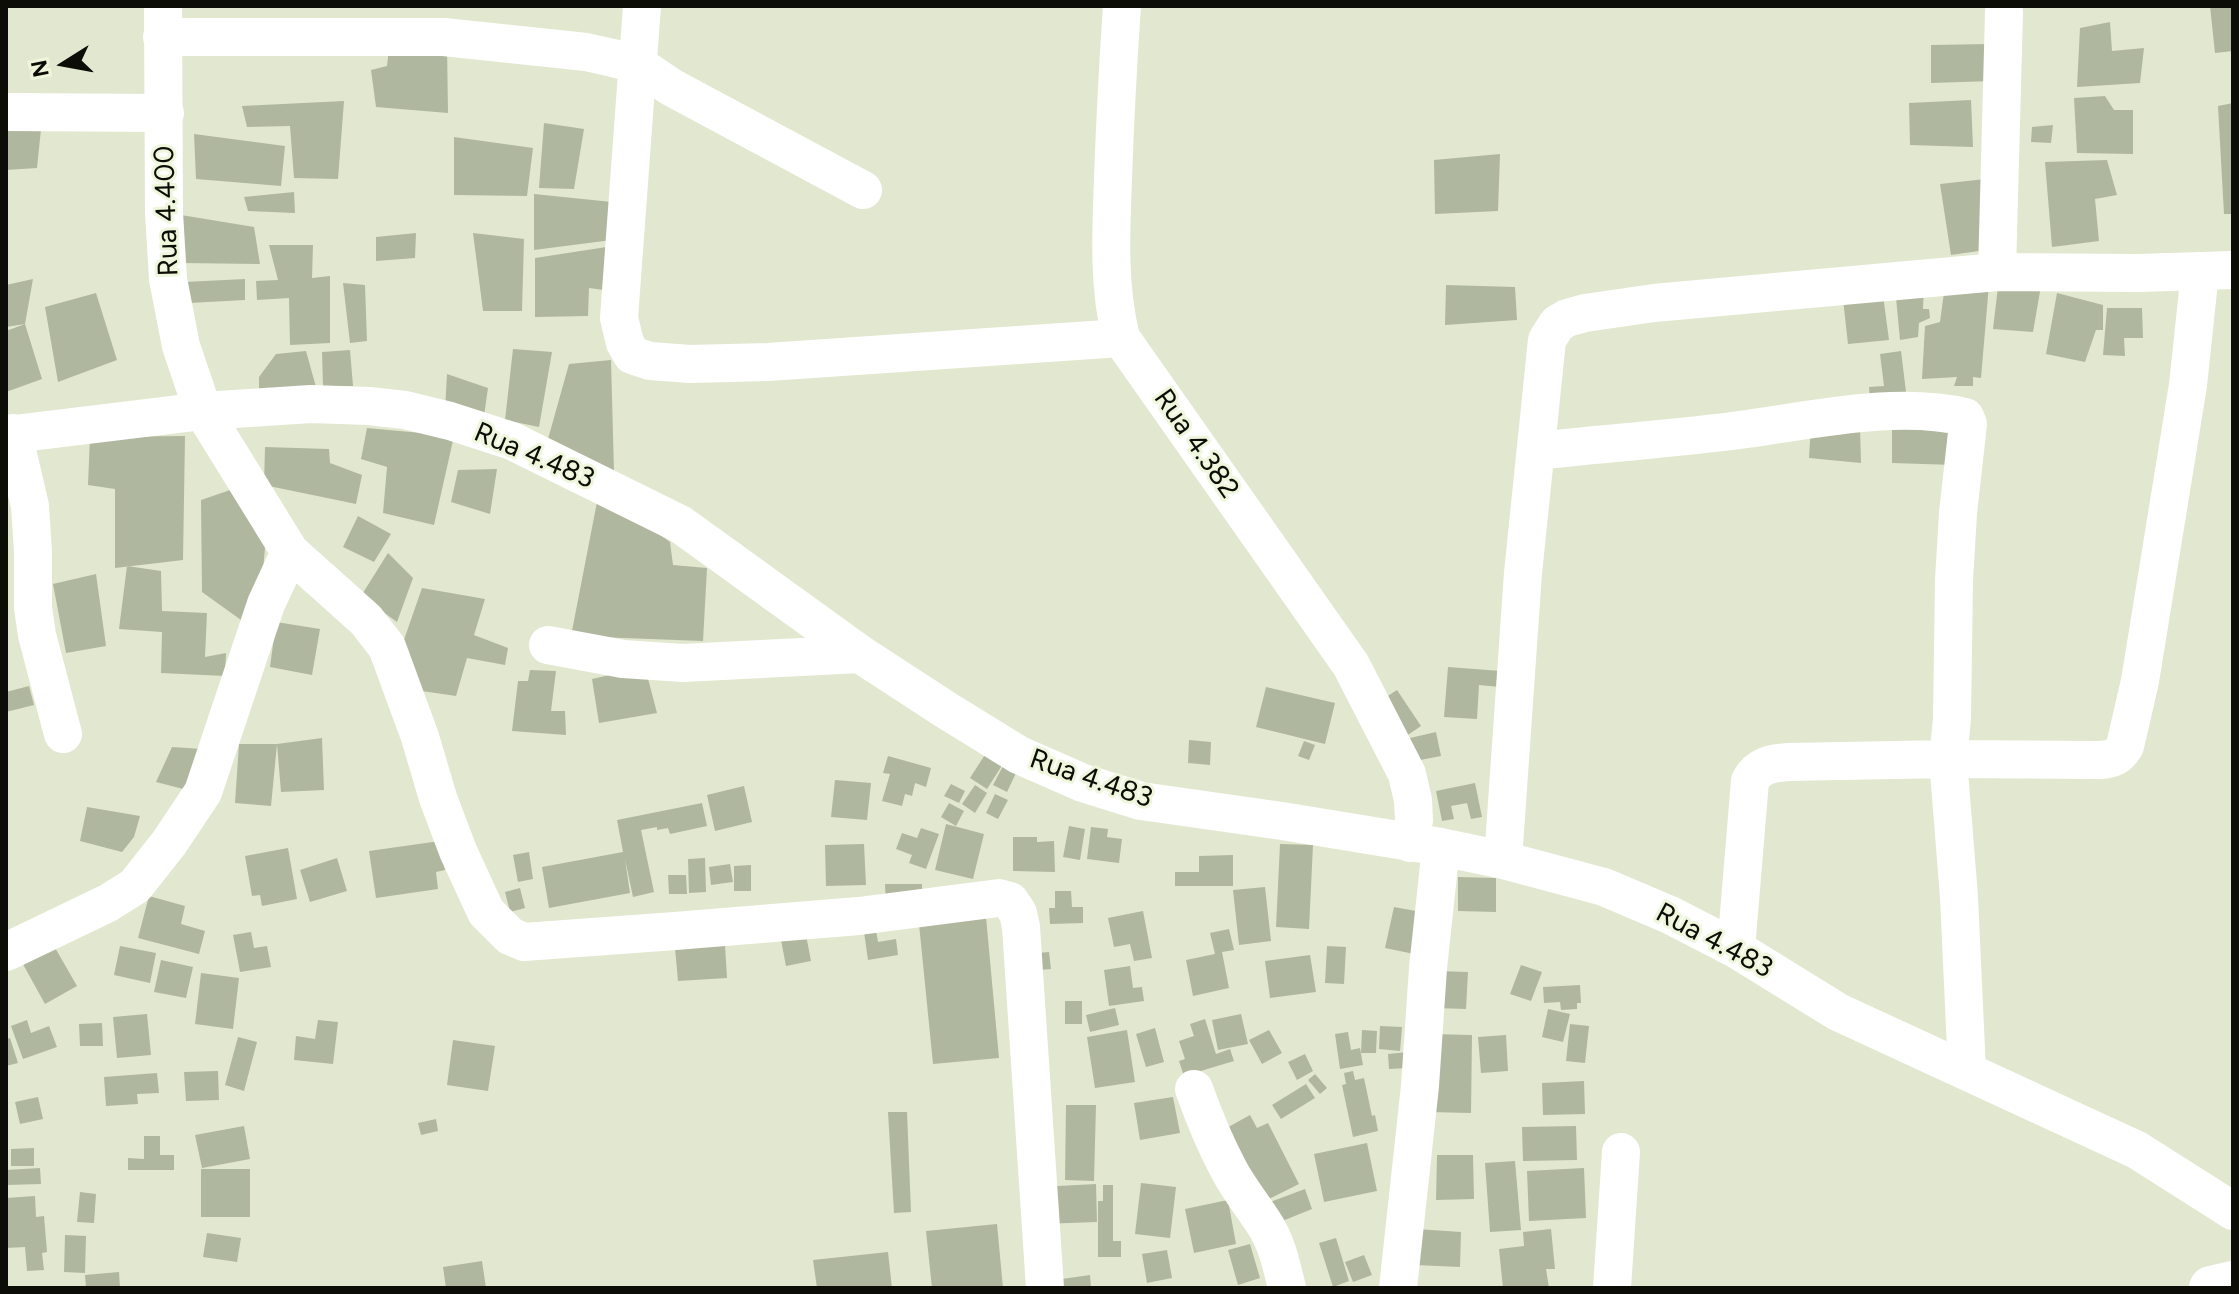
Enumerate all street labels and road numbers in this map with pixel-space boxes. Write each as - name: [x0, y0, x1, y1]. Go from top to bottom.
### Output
- street label: Rua 4.400: [148, 145, 186, 277]
- street label: Rua 4.382: [1146, 383, 1246, 505]
- street label: Rua 4.483: [469, 416, 599, 496]
- street label: Rua 4.483: [1025, 742, 1157, 816]
- street label: Rua 4.483: [1650, 896, 1778, 986]

